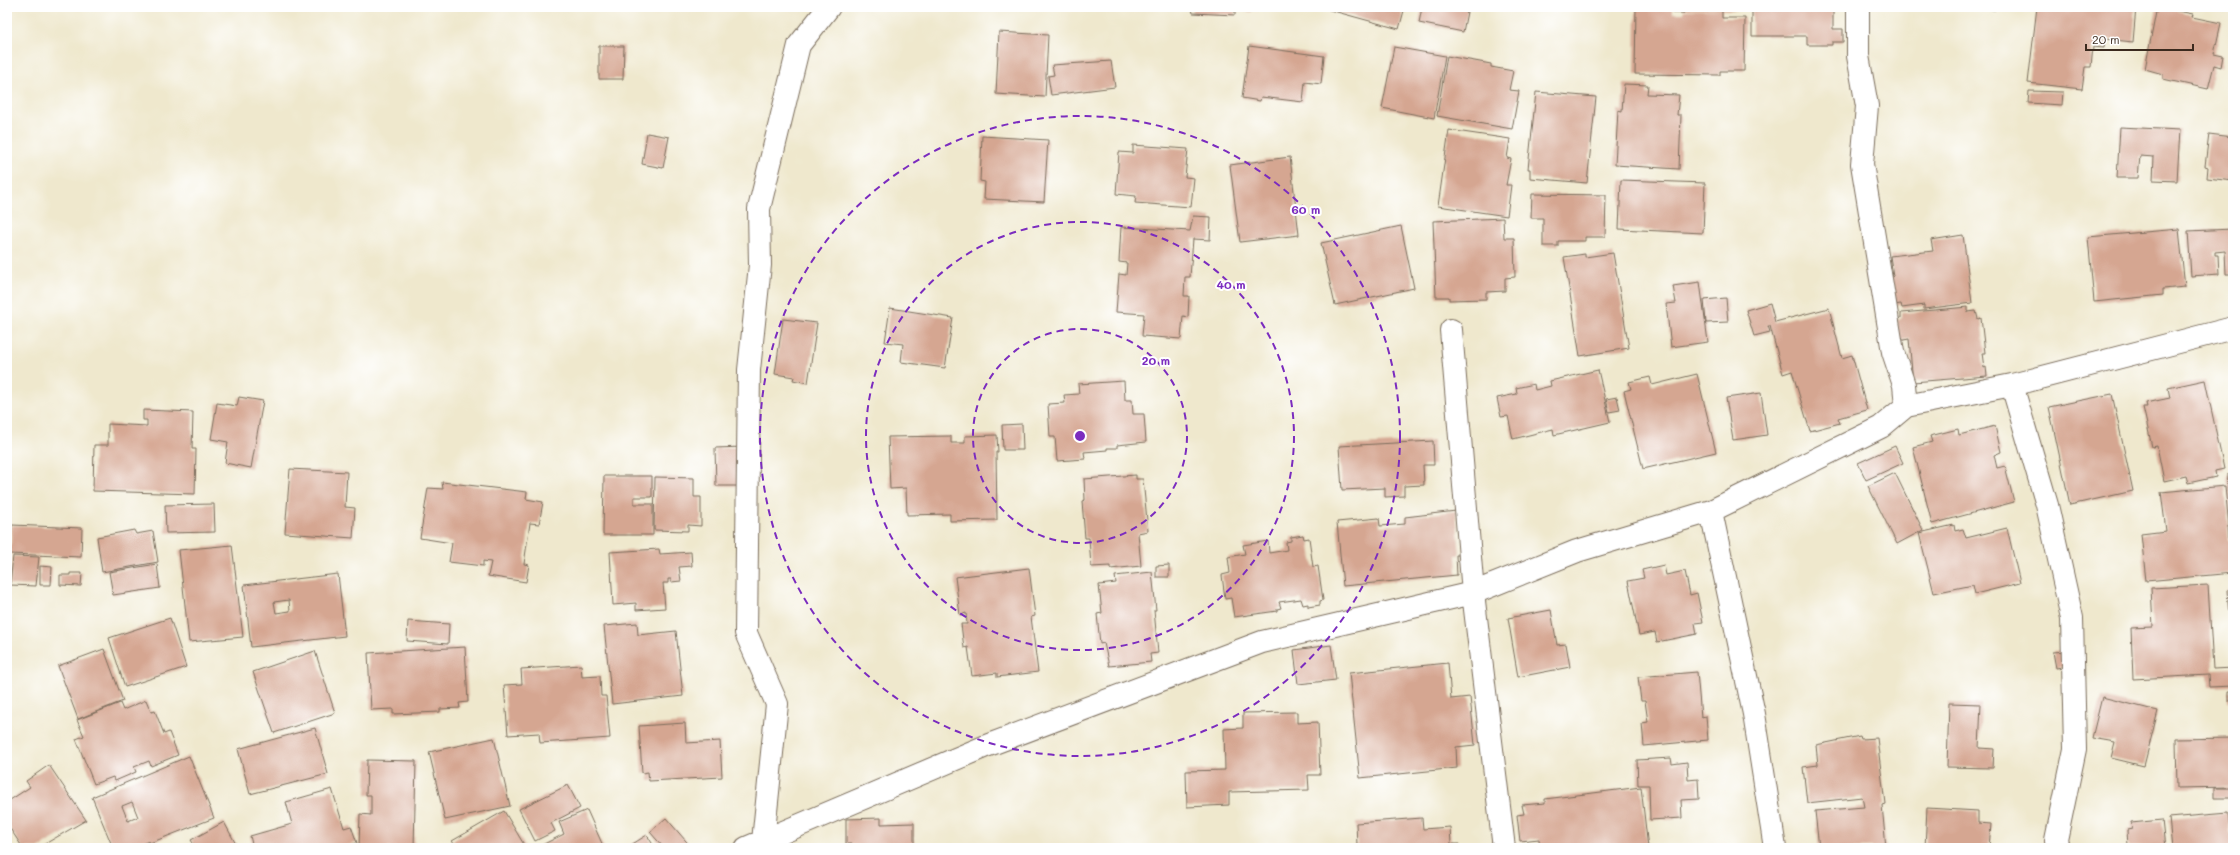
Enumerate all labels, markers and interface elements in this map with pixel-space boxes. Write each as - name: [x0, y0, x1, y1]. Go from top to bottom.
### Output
- scale bar: [2086, 26, 2193, 52]
- text: 20 m: [2092, 31, 2120, 47]
- text: 60 m: [1292, 201, 1320, 217]
- text: 40 m: [1216, 276, 1246, 292]
- text: 20 m: [1142, 352, 1170, 368]
- centre of rings: [1073, 429, 1087, 443]

